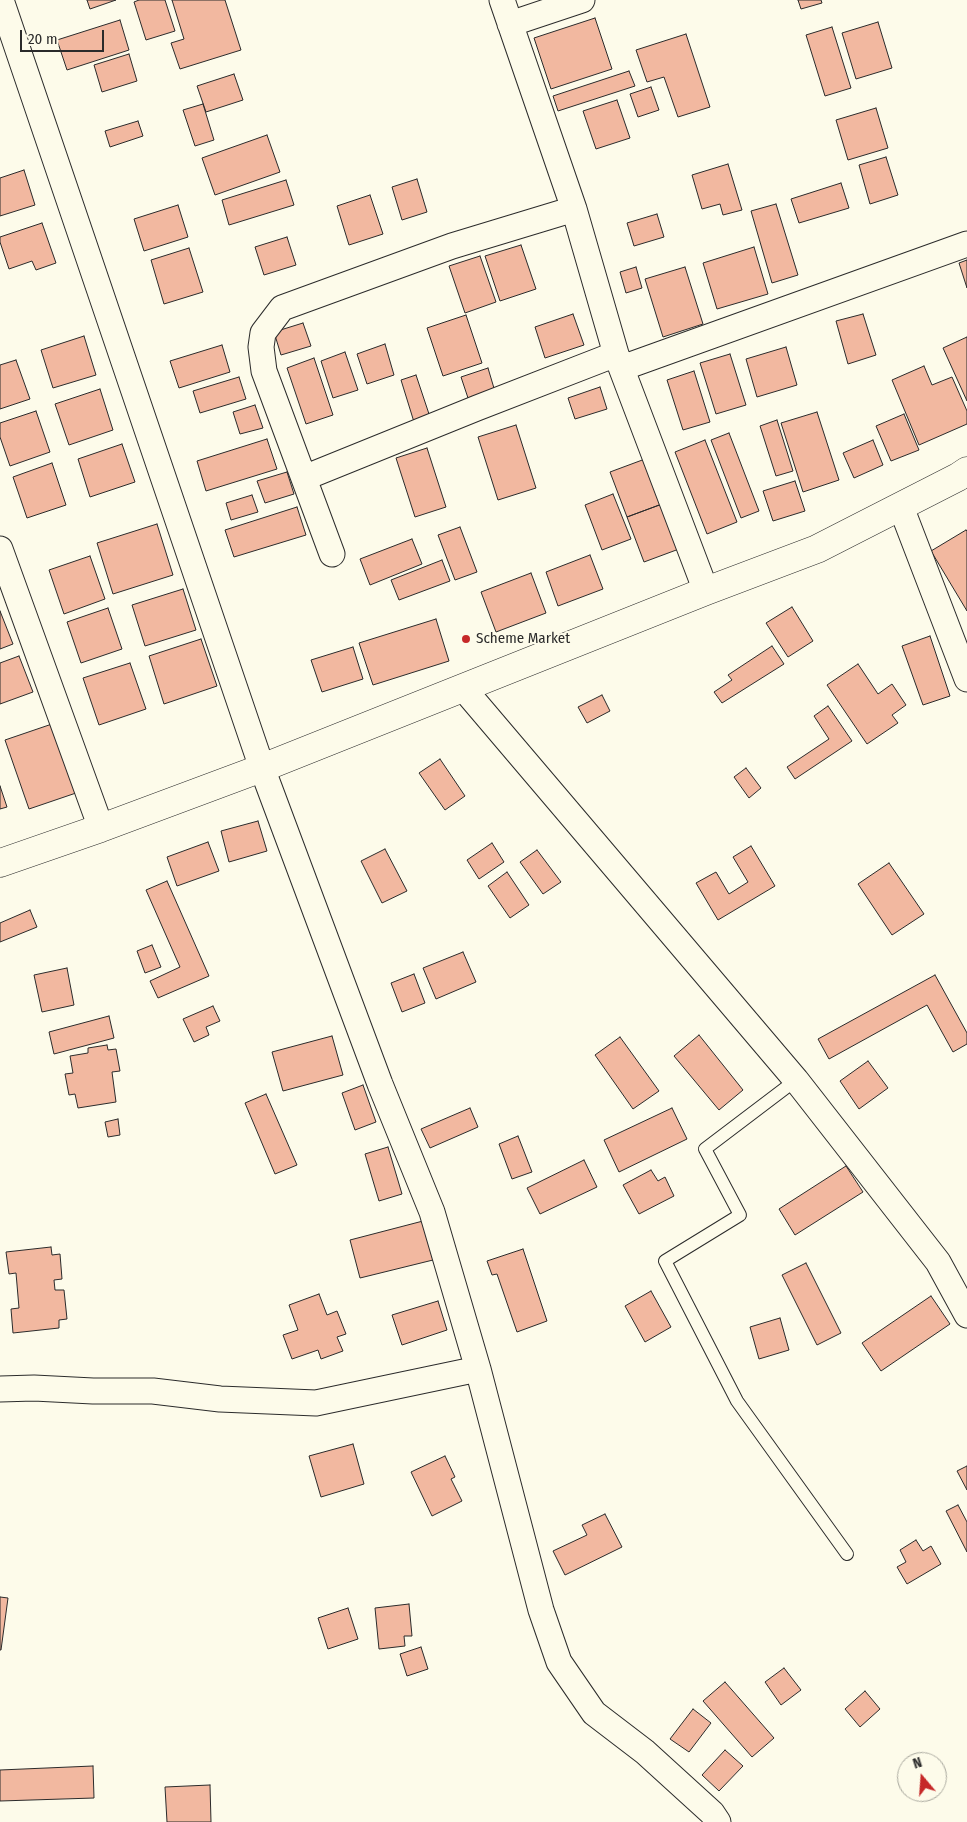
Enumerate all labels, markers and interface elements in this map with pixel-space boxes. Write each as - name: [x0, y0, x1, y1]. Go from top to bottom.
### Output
- scale bar: [22, 20, 106, 52]
- text: 20 m: [28, 30, 58, 48]
- place label: Scheme Market: [476, 630, 570, 648]
- marker: Scheme Market: [460, 633, 472, 645]
- north arrow: [897, 1752, 947, 1802]
- text: N: [911, 1754, 924, 1773]

